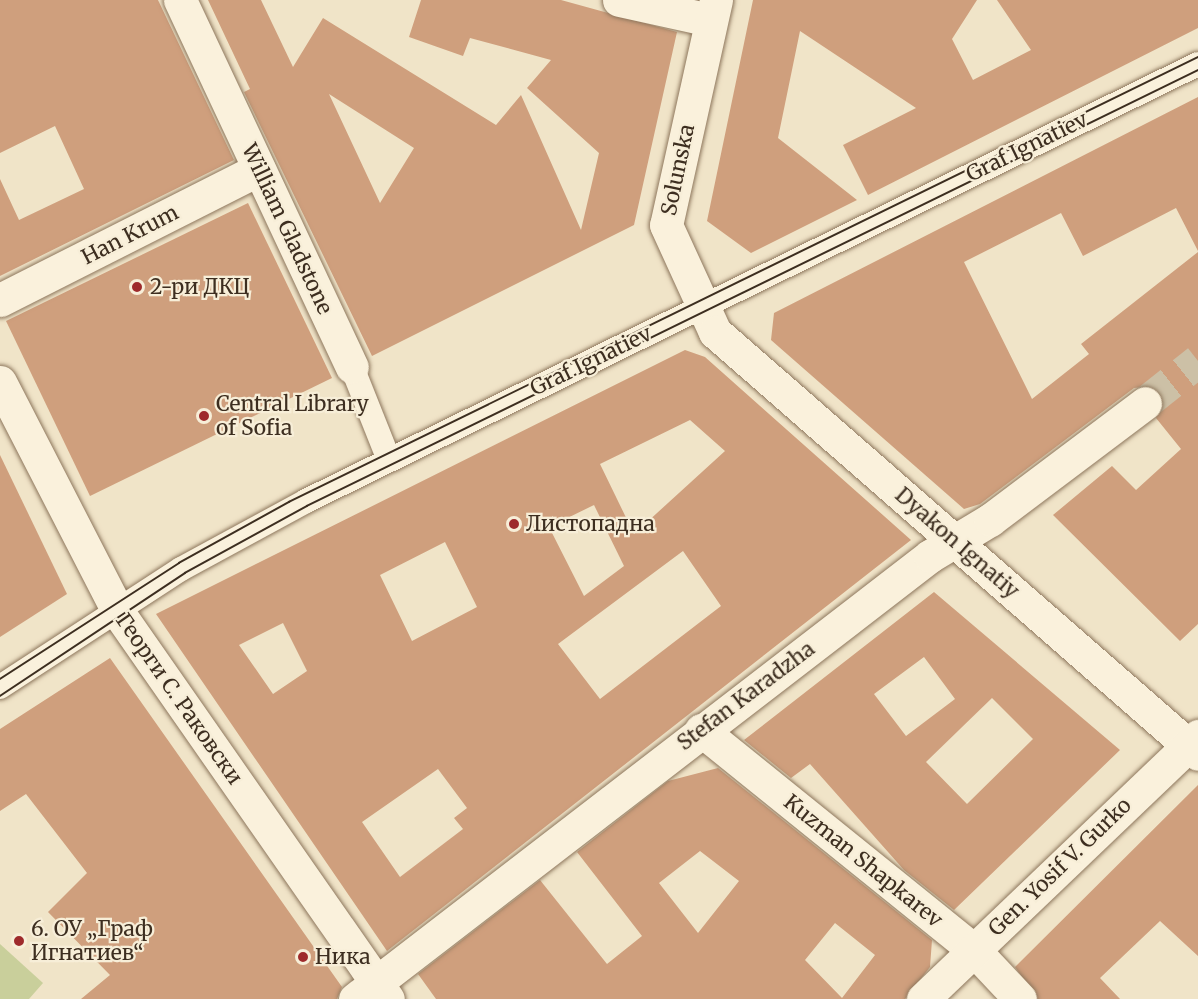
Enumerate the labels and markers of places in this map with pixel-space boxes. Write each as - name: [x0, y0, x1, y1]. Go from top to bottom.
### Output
- place label: 2-ри ДКЦ: [150, 274, 250, 300]
- marker: 2-ри ДКЦ: [128, 278, 146, 296]
- place label: Central Library of Sofia: [216, 391, 369, 441]
- marker: Central Library of Sofia: [197, 409, 211, 423]
- place label: Листопадна: [526, 511, 655, 537]
- marker: Листопадна: [507, 517, 521, 531]
- place label: 6. ОУ „Граф Игнатиев“: [31, 916, 153, 966]
- marker: 6. ОУ „Граф Игнатиев“: [12, 934, 26, 948]
- place label: Ника: [315, 944, 371, 970]
- marker: Ника: [296, 950, 310, 964]

